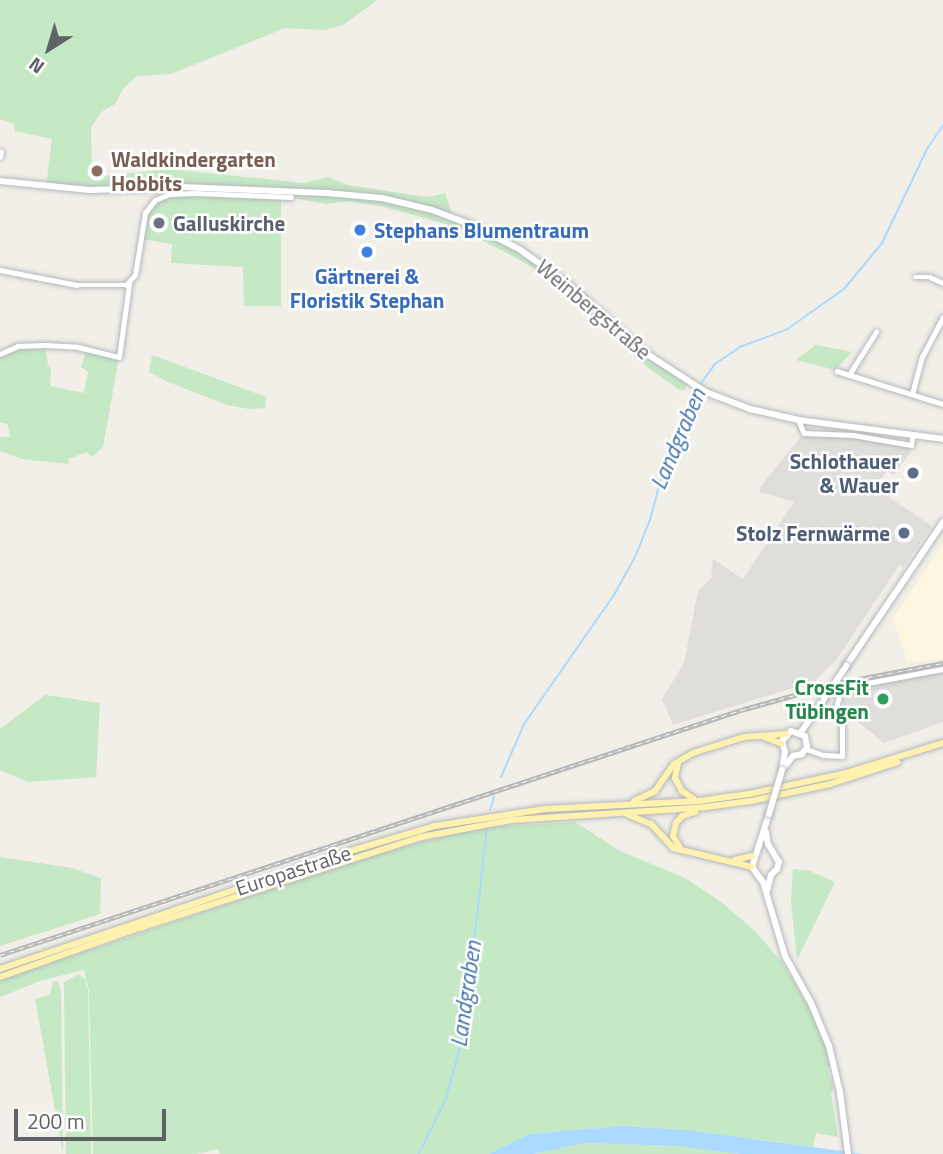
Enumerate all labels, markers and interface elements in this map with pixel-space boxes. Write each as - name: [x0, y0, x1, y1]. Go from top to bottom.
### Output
- north arrow: [14, 14, 84, 84]
- text: N: [22, 51, 50, 82]
- place label: Waldkindergarten Hobbits: [111, 146, 276, 196]
- marker: Waldkindergarten Hobbits: [89, 163, 105, 179]
- place label: Galluskirche: [173, 210, 285, 236]
- marker: Galluskirche: [151, 215, 167, 231]
- place label: Stephans Blumentraum: [374, 217, 589, 243]
- marker: Stephans Blumentraum: [352, 222, 368, 238]
- marker: Gärtnerei & Floristik Stephan: [359, 244, 375, 260]
- street label: Weinbergstraße: [532, 254, 656, 364]
- place label: Gärtnerei & Floristik Stephan: [290, 263, 444, 313]
- water label: Landgraben: [644, 384, 712, 494]
- place label: Schlothauer & Wauer: [790, 448, 899, 498]
- marker: Schlothauer & Wauer: [905, 465, 921, 481]
- place label: Stolz Fernwärme: [736, 520, 890, 546]
- marker: Stolz Fernwärme: [896, 525, 912, 541]
- place label: CrossFit Tübingen: [785, 674, 869, 724]
- marker: CrossFit Tübingen: [875, 691, 891, 707]
- street label: Europastraße: [232, 839, 354, 901]
- water label: Landgraben: [445, 939, 487, 1049]
- scale bar: [18, 1094, 170, 1138]
- text: 200 m: [27, 1105, 84, 1137]

